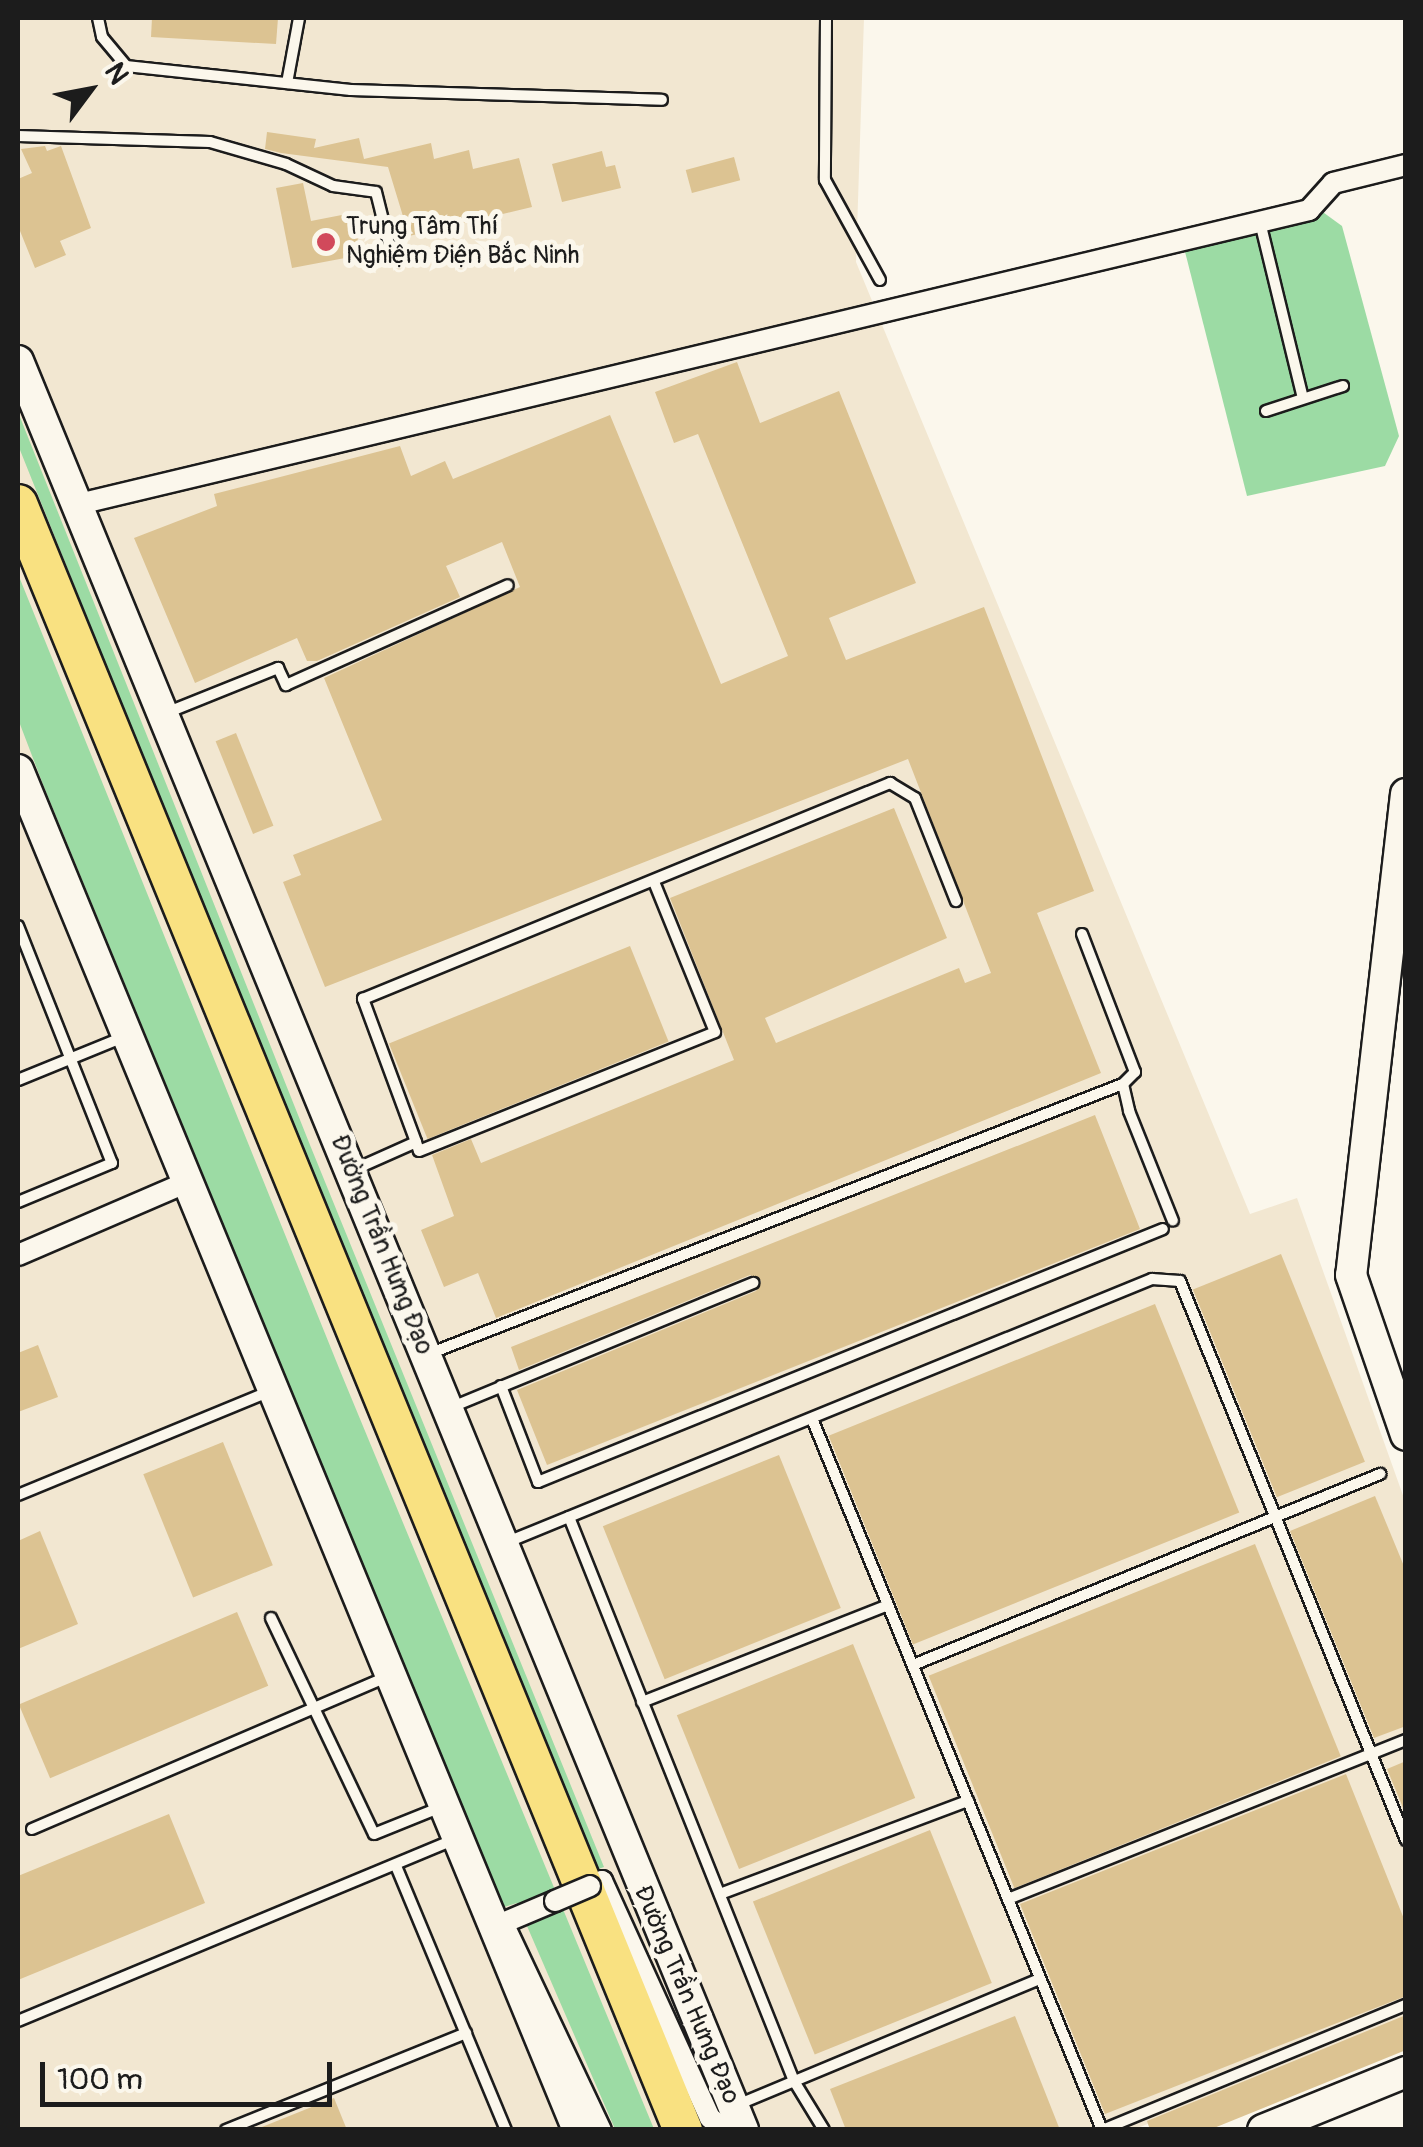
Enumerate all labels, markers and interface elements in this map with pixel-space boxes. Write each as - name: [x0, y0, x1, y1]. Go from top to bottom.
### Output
- north arrow: [40, 40, 140, 140]
- text: N: [96, 57, 136, 91]
- place label: Trung Tâm Thí Nghiệm Điện Bắc Ninh: [346, 213, 579, 272]
- marker: Trung Tâm Thí Nghiệm Điện Bắc Ninh: [315, 231, 337, 253]
- street label: Đường Trần Hưng Đạo: [323, 1131, 439, 1359]
- street label: Đường Trần Hưng Đạo: [626, 1881, 746, 2109]
- scale bar: [45, 2042, 338, 2104]
- text: 100 m: [57, 2061, 143, 2098]

